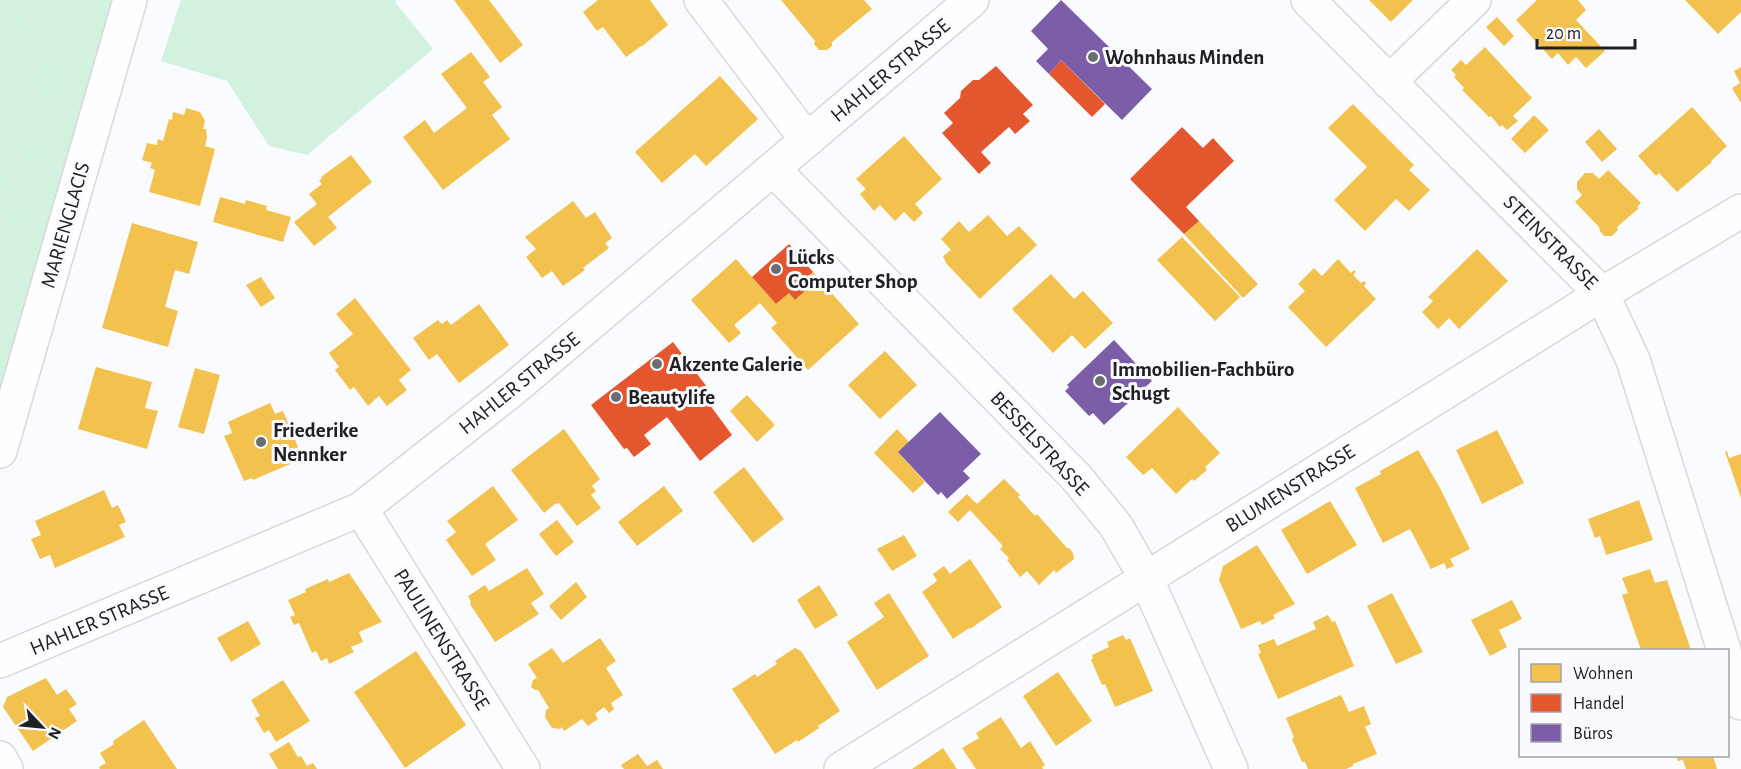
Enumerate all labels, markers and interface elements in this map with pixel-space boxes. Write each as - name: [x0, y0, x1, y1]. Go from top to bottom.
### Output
- scale bar: [1537, 12, 1634, 50]
- street label: HAHLER STRASSE: [827, 15, 954, 126]
- text: 20 m: [1546, 25, 1581, 43]
- place label: Wohnhaus Minden: [1105, 47, 1264, 68]
- marker: Wohnhaus Minden: [1086, 50, 1100, 64]
- street label: MARIENGLACIS: [38, 160, 93, 290]
- street label: STEINSTRASSE: [1500, 191, 1602, 293]
- place label: Lücks Computer Shop: [788, 247, 918, 292]
- marker: Lücks Computer Shop: [769, 262, 783, 276]
- street label: HAHLER STRASSE: [455, 329, 584, 438]
- place label: Akzente Galerie: [669, 354, 803, 375]
- marker: Akzente Galerie: [650, 357, 664, 371]
- place label: Immobilien-Fachbüro Schugt: [1112, 359, 1294, 404]
- marker: Immobilien-Fachbüro Schugt: [1093, 374, 1107, 388]
- place label: Beautylife: [628, 387, 715, 408]
- street label: BESSELSTRASSE: [986, 387, 1093, 499]
- marker: Beautylife: [609, 390, 623, 404]
- place label: Friederike Nennker: [273, 420, 359, 465]
- marker: Friederike Nennker: [254, 435, 268, 449]
- street label: BLUMENSTRASSE: [1222, 440, 1359, 536]
- street label: PAULINENSTRASSE: [390, 565, 493, 713]
- street label: HAHLER STRASSE: [27, 582, 172, 659]
- legend: [1519, 649, 1729, 757]
- text: Wohnen: [1573, 665, 1633, 683]
- text: Handel: [1573, 695, 1624, 713]
- north arrow: [12, 697, 72, 757]
- text: N: [45, 725, 64, 742]
- text: Büros: [1573, 725, 1613, 743]

